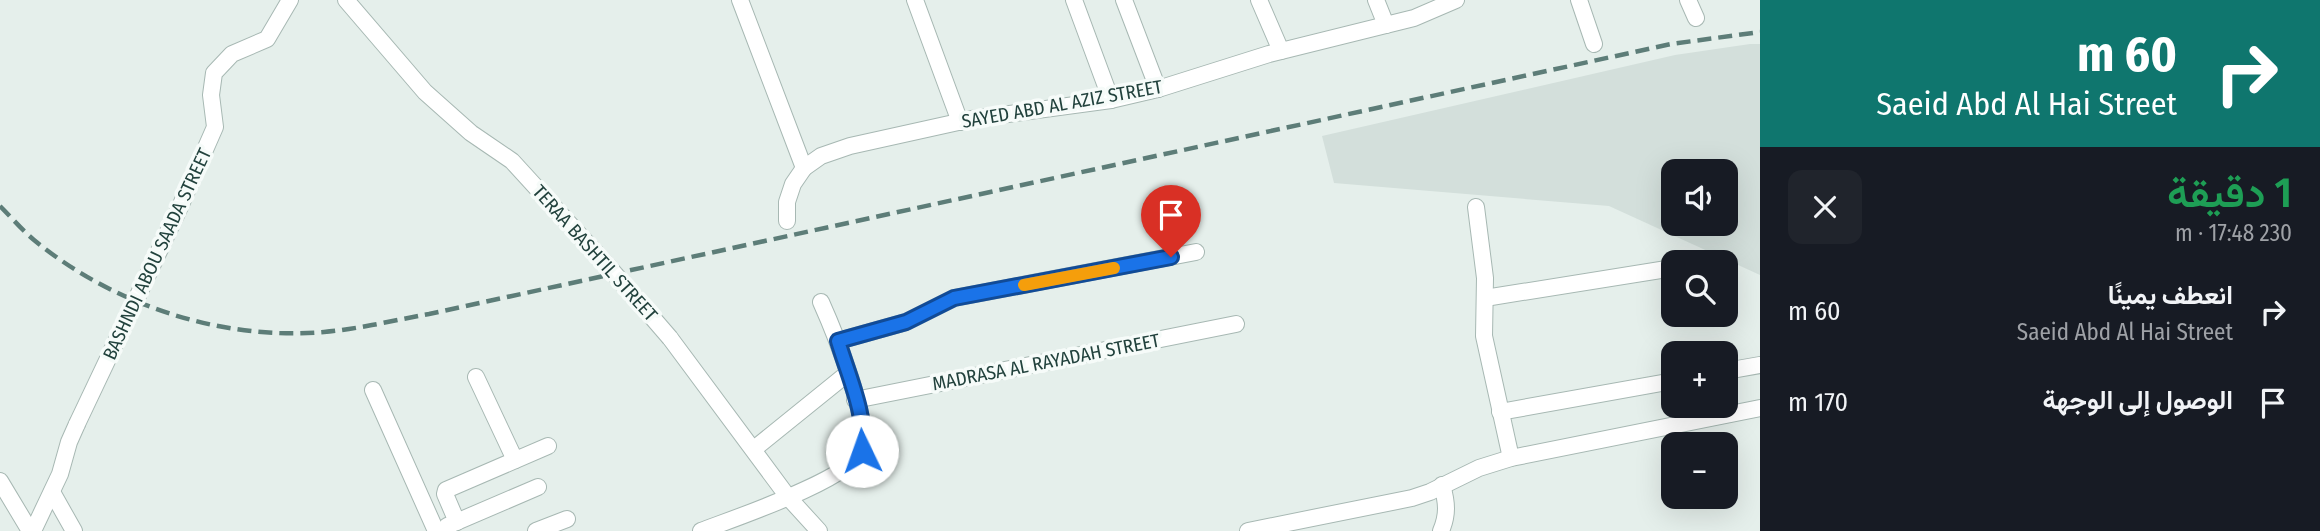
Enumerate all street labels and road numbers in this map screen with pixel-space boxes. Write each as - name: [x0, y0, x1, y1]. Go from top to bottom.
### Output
- street label: SAYED ABD AL AZIZ STREET: [960, 75, 1164, 133]
- street label: BASHNDI ABOU SAADA STREET: [98, 144, 216, 363]
- street label: TERAA BASHTIL STREET: [528, 180, 662, 326]
- street label: MADRASA AL RAYADAH STREET: [930, 329, 1162, 395]

